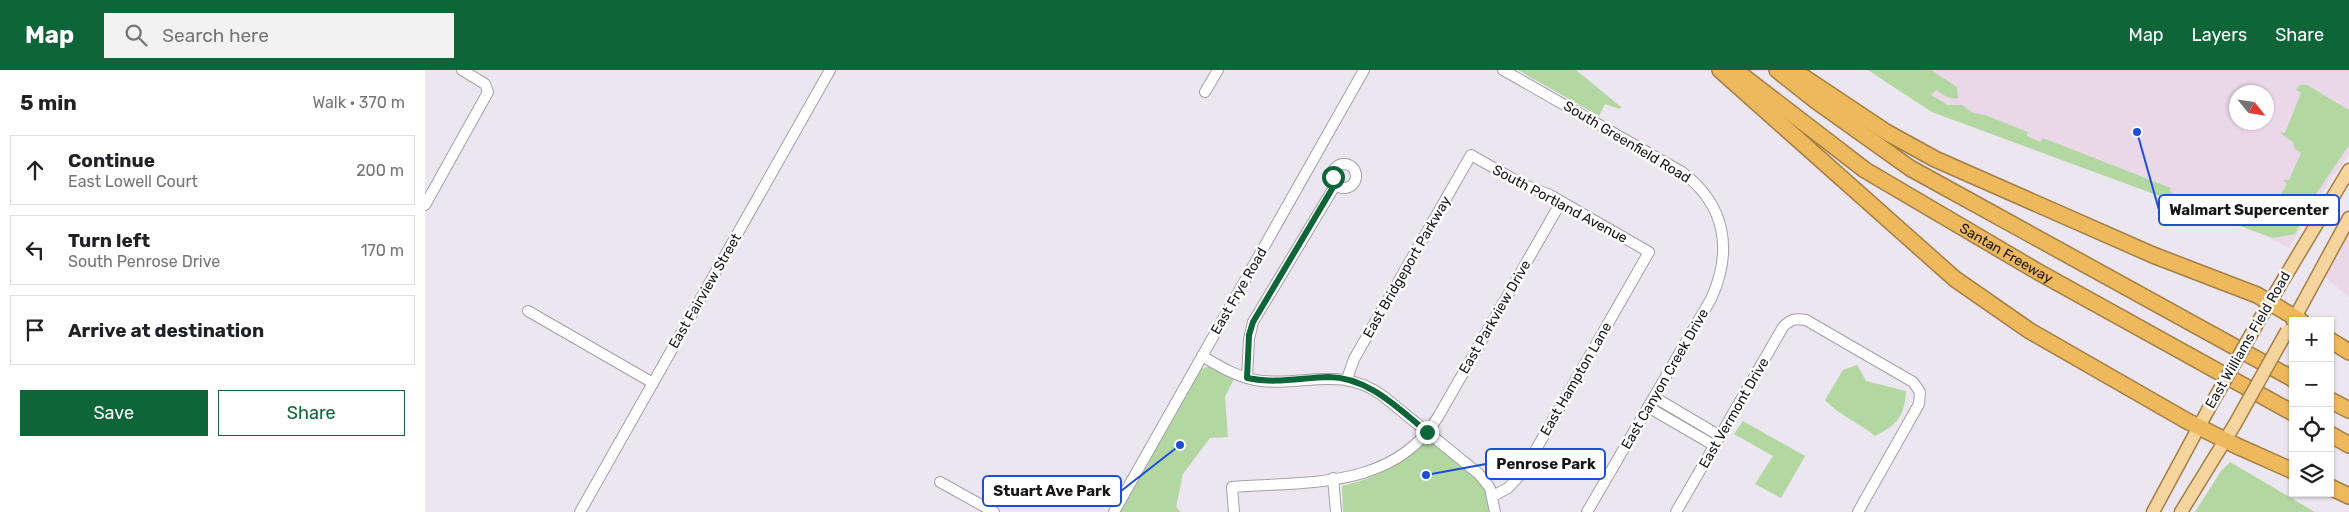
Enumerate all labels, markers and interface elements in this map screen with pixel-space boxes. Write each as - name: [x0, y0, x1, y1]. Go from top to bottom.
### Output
- search box: [104, 13, 454, 58]
- text: Map: [25, 21, 74, 49]
- icon: search: [122, 21, 150, 49]
- text: Search here: [162, 24, 269, 47]
- text: Map: [2129, 24, 2164, 46]
- text: Layers: [2192, 24, 2247, 46]
- text: Share: [2275, 24, 2324, 46]
- north arrow: [2229, 85, 2274, 130]
- text: 5 min: [20, 90, 77, 115]
- text: Walk · 370 m: [312, 93, 405, 112]
- street label: South Greenfield Road: [1560, 97, 1694, 187]
- text: Continue: [68, 149, 155, 172]
- icon: ahead: [21, 156, 49, 184]
- text: 200 m: [356, 161, 404, 180]
- street label: South Portland Avenue: [1490, 161, 1631, 247]
- route start: [1322, 166, 1345, 189]
- text: East Lowell Court: [68, 172, 198, 191]
- street label: East Bridgeport Parkway: [1359, 193, 1455, 341]
- callout: Walmart Supercenter: [2159, 195, 2339, 225]
- text: Walmart Supercenter: [2169, 201, 2329, 219]
- street label: Santan Freeway: [1957, 219, 2056, 287]
- text: Turn left: [68, 229, 150, 252]
- street label: East Fairview Street: [665, 230, 745, 352]
- icon: left: [21, 236, 49, 264]
- text: 170 m: [361, 241, 404, 260]
- street label: East Frye Road: [1207, 245, 1271, 337]
- text: South Penrose Drive: [68, 252, 220, 271]
- street label: East Parkview Drive: [1456, 257, 1534, 377]
- street label: East Williams Field Road: [2202, 268, 2294, 412]
- street label: East Canyon Creek Drive: [1618, 306, 1712, 452]
- icon: arrive: [21, 316, 49, 344]
- map controls: [2289, 317, 2334, 497]
- button: +: [2289, 317, 2334, 362]
- text: Arrive at destination: [68, 319, 264, 342]
- street label: East Hampton Lane: [1537, 319, 1615, 439]
- street label: East Vermont Drive: [1695, 355, 1773, 471]
- button: −: [2289, 362, 2334, 407]
- button: Save: [20, 390, 208, 436]
- button: Share: [218, 390, 405, 436]
- button: locate: [2289, 407, 2334, 452]
- route end: [1416, 421, 1439, 444]
- callout: Penrose Park: [1486, 449, 1605, 479]
- button: layers: [2289, 452, 2334, 497]
- text: Penrose Park: [1496, 455, 1596, 473]
- callout: Stuart Ave Park: [983, 476, 1121, 506]
- text: Stuart Ave Park: [993, 482, 1111, 500]

